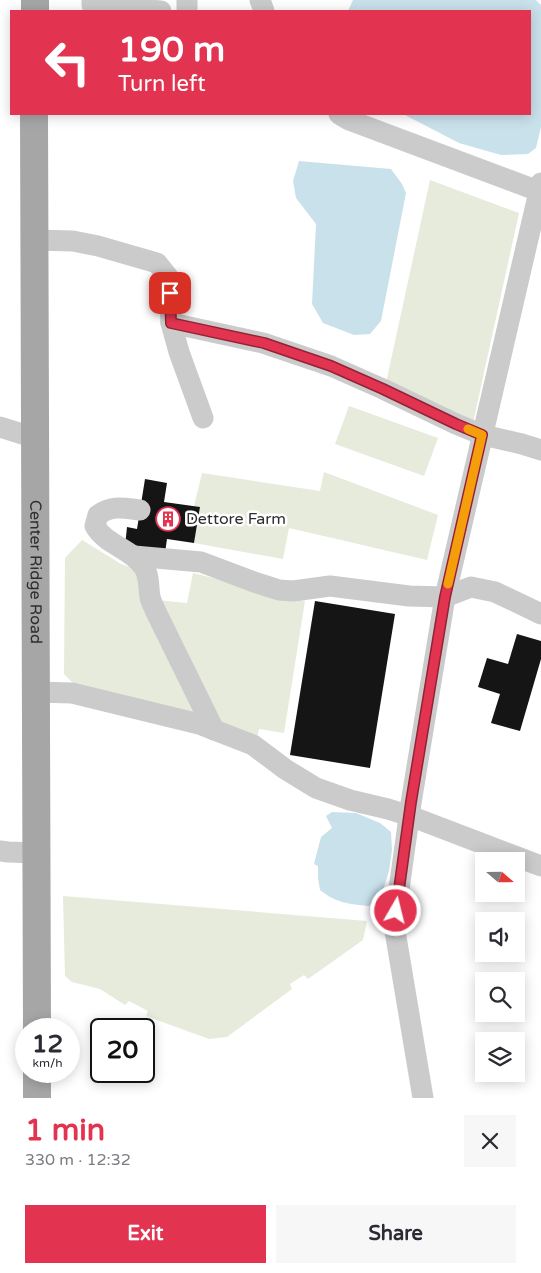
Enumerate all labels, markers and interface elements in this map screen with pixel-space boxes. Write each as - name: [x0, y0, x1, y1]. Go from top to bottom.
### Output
- text: 190 m: [118, 29, 225, 71]
- icon: left: [35, 30, 100, 95]
- text: Turn left: [118, 71, 206, 97]
- pin: [149, 272, 191, 314]
- icon: arrive: [156, 279, 184, 307]
- street label: Center Ridge Road: [25, 500, 46, 644]
- building icon: Dettore Farm: [155, 506, 181, 532]
- place label: Dettore Farm: [186, 509, 286, 529]
- north arrow: [475, 852, 525, 902]
- map controls: [475, 852, 525, 1082]
- position arrow: [369, 884, 421, 936]
- button: sound: [475, 912, 525, 962]
- button: search: [475, 972, 525, 1022]
- speed limit sign: 20: [90, 1018, 155, 1083]
- text: 12: [32, 1029, 63, 1059]
- button: layers: [475, 1032, 525, 1082]
- text: km/h: [32, 1056, 63, 1070]
- text: 1 min: [25, 1112, 105, 1149]
- button: close: [464, 1115, 516, 1167]
- text: 330 m · 12:32: [25, 1150, 131, 1170]
- button: Exit: [25, 1205, 266, 1263]
- button: Share: [276, 1205, 516, 1263]

